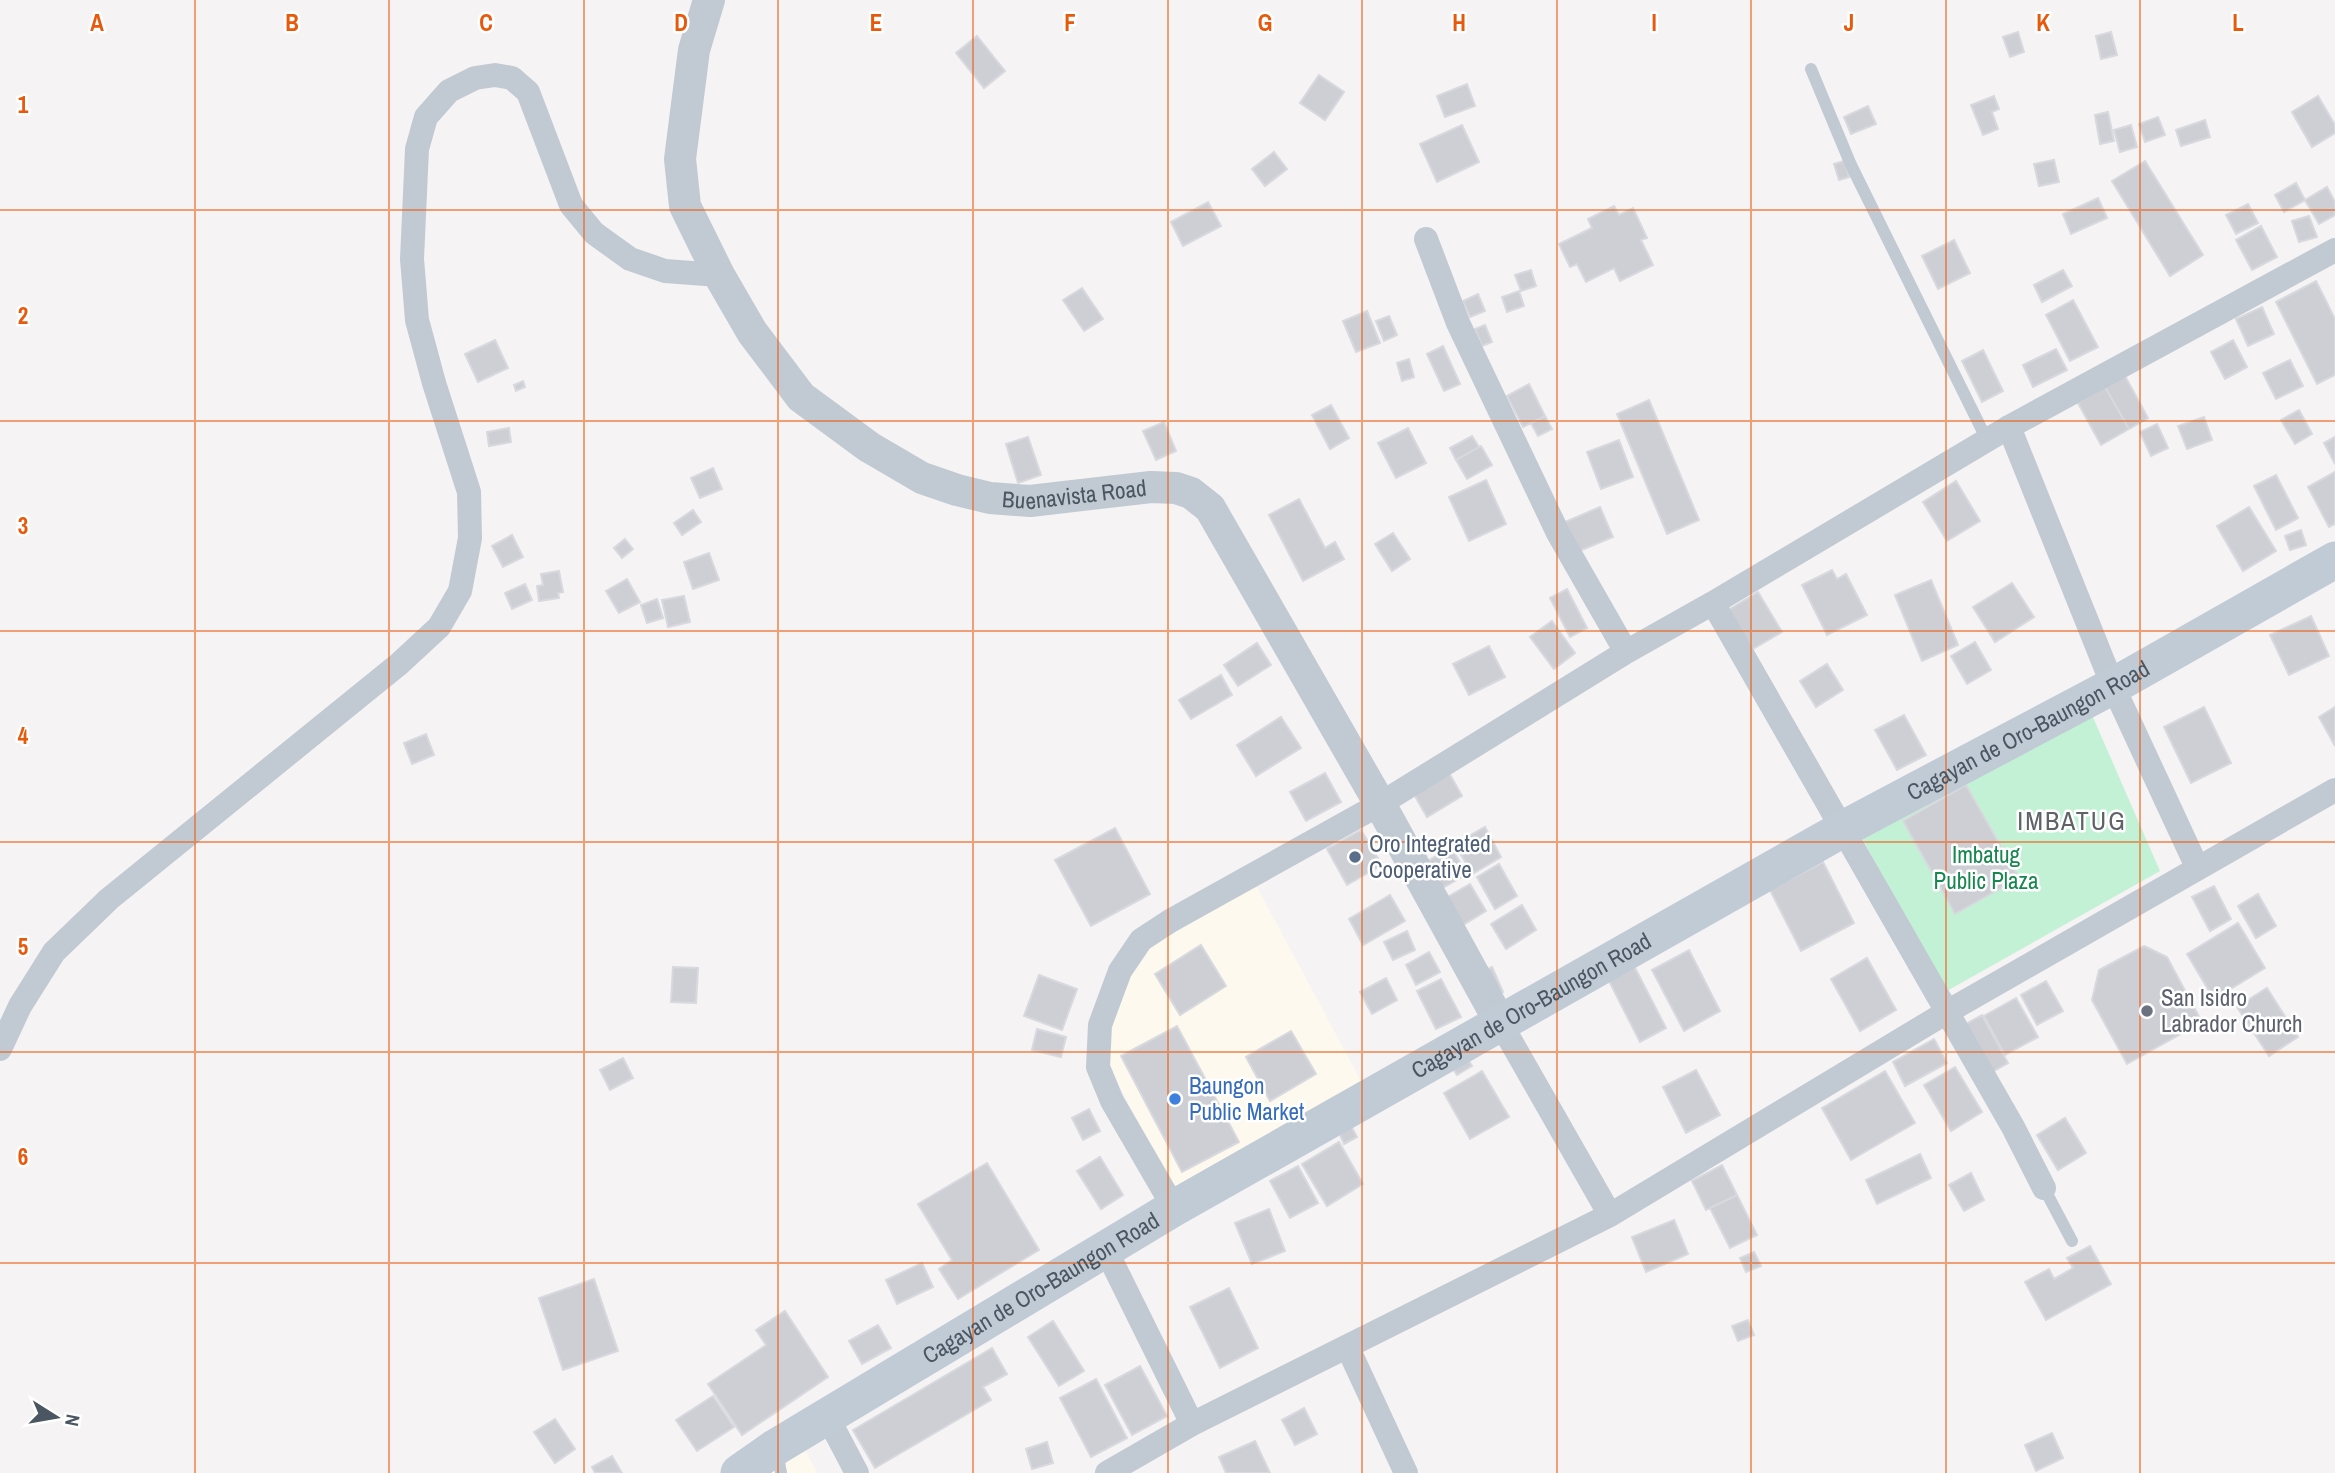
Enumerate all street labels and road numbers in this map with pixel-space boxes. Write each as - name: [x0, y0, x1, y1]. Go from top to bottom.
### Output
- street label: Buenavista Road: [1001, 472, 1148, 516]
- street label: Cagayan de Oro-Baungon Road: [1901, 653, 2155, 808]
- street label: Cagayan de Oro-Baungon Road: [1406, 925, 1656, 1085]
- street label: Cagayan de Oro-Baungon Road: [916, 1205, 1165, 1371]

